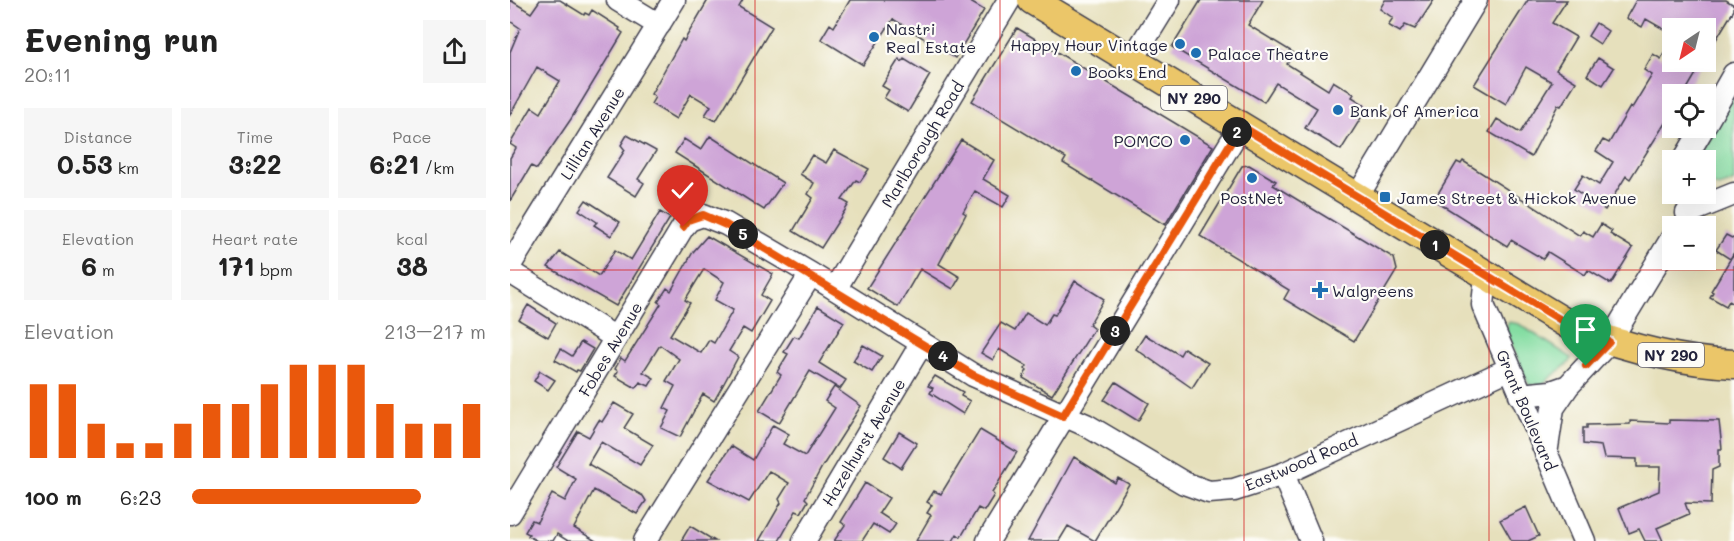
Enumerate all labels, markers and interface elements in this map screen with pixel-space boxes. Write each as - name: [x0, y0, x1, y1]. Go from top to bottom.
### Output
- text: Evening run: [24, 17, 218, 60]
- place label: Nastri Real Estate: [886, 18, 976, 57]
- north arrow: [1662, 18, 1716, 72]
- map controls: [1662, 18, 1716, 270]
- button: share: [423, 20, 486, 83]
- marker: Nastri Real Estate: [867, 30, 881, 44]
- place label: Happy Hour Vintage: [1010, 34, 1168, 55]
- marker: Happy Hour Vintage: [1173, 37, 1187, 51]
- place label: Palace Theatre: [1208, 43, 1329, 64]
- marker: Palace Theatre: [1189, 46, 1203, 60]
- text: 20:11: [24, 61, 72, 87]
- place label: Books End: [1088, 61, 1166, 82]
- marker: Books End: [1069, 64, 1083, 78]
- street label: Marlborough Road: [876, 77, 968, 211]
- street label: Lillian Avenue: [555, 83, 629, 183]
- button: locate: [1662, 84, 1716, 138]
- road number: NY 290: [1161, 86, 1227, 110]
- place label: Bank of America: [1350, 100, 1479, 121]
- marker: Bank of America: [1331, 103, 1345, 117]
- pin: 2: [1222, 117, 1252, 147]
- text: 2: [1233, 121, 1241, 142]
- text: Distance: [64, 126, 132, 147]
- text: Time: [237, 126, 273, 147]
- text: Pace: [392, 126, 432, 147]
- place label: POMCO: [1114, 130, 1173, 151]
- marker: POMCO: [1178, 133, 1192, 147]
- text: 0.53: [57, 147, 113, 181]
- text: 3:22: [229, 147, 281, 181]
- text: 6:21: [370, 147, 420, 181]
- button: +: [1662, 150, 1716, 204]
- text: km: [113, 157, 139, 178]
- text: /km: [420, 157, 454, 178]
- pin: [657, 165, 708, 227]
- marker: PostNet: [1245, 171, 1259, 185]
- icon: check: [666, 174, 699, 207]
- place label: PostNet: [1221, 187, 1283, 208]
- place label: James Street & Hickok Avenue: [1397, 187, 1637, 208]
- marker: James Street & Hickok Avenue: [1378, 190, 1392, 204]
- button: −: [1662, 216, 1716, 270]
- pin: 5: [728, 219, 758, 249]
- text: 5: [738, 223, 748, 244]
- text: Elevation: [62, 228, 134, 249]
- text: Heart rate: [212, 228, 298, 249]
- text: kcal: [396, 228, 428, 249]
- pin: 1: [1420, 230, 1450, 260]
- text: 1: [1431, 234, 1439, 255]
- text: 6: [81, 249, 97, 283]
- text: 171: [217, 249, 255, 283]
- text: 38: [396, 249, 428, 283]
- text: m: [97, 259, 115, 280]
- text: bpm: [255, 259, 293, 280]
- place label: Walgreens: [1332, 280, 1414, 301]
- marker: Walgreens: [1313, 283, 1327, 297]
- street label: Fobes Avenue: [573, 298, 647, 400]
- pin: [1560, 304, 1611, 366]
- icon: arrive: [1569, 313, 1602, 346]
- pin: 3: [1100, 316, 1130, 346]
- text: Elevation: [24, 318, 114, 344]
- text: 213–217 m: [384, 318, 486, 344]
- text: 3: [1110, 320, 1120, 341]
- pin: 4: [928, 341, 958, 371]
- road number: NY 290: [1638, 343, 1704, 367]
- text: 4: [938, 345, 948, 366]
- street label: Grant Boulevard: [1492, 346, 1562, 474]
- street label: Hazelhurst Avenue: [817, 374, 909, 510]
- street label: Eastwood Road: [1241, 429, 1361, 495]
- text: 100 m: [24, 484, 82, 510]
- text: 6:23: [120, 484, 161, 510]

